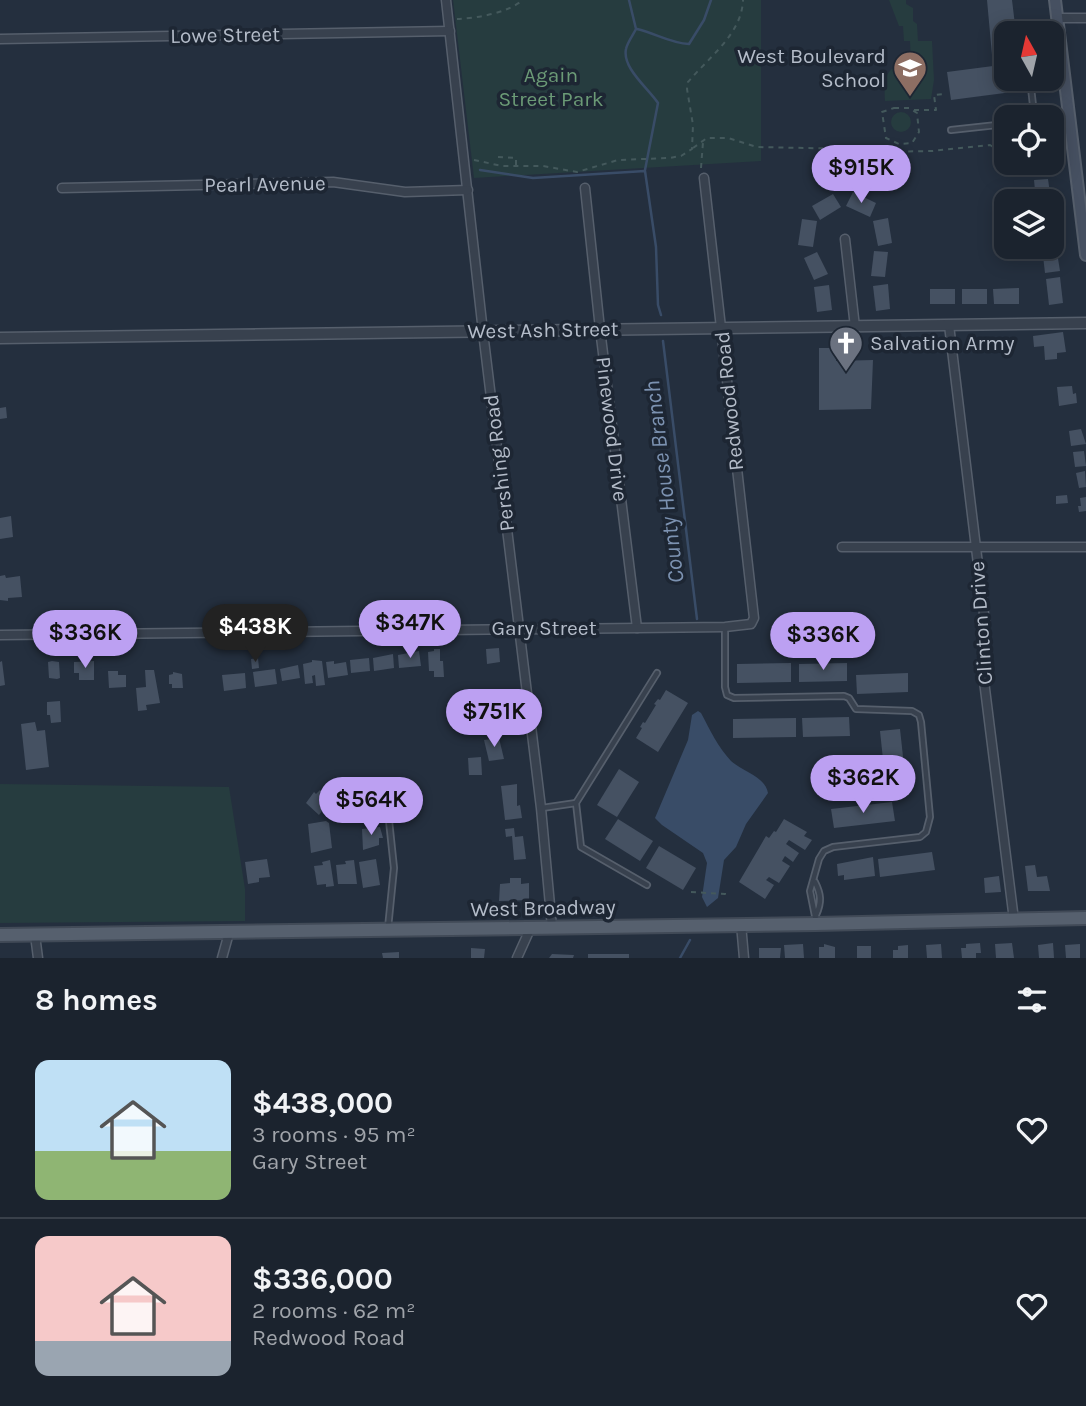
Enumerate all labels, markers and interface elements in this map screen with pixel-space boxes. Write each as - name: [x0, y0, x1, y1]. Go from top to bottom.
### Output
- north arrow: [994, 21, 1064, 91]
- map controls: [994, 21, 1064, 259]
- street label: Lowe Street: [170, 22, 280, 48]
- place label: West Boulevard School: [737, 44, 886, 92]
- school or university icon: West Boulevard School: [891, 49, 929, 98]
- park label: Again Street Park: [498, 63, 604, 111]
- button: locate: [994, 105, 1064, 175]
- pin: $915K: [812, 146, 910, 205]
- text: $915K: [828, 154, 894, 181]
- street label: Pearl Avenue: [204, 171, 326, 197]
- button: layers: [994, 189, 1064, 259]
- street label: West Ash Street: [467, 317, 619, 343]
- church icon: Salvation Army: [827, 324, 865, 373]
- street label: Redwood Road: [710, 330, 748, 472]
- place label: Salvation Army: [870, 331, 1015, 355]
- street label: Pinewood Drive: [591, 355, 633, 503]
- water label: County House Branch: [638, 379, 690, 585]
- street label: Pershing Road: [479, 393, 519, 533]
- street label: Clinton Drive: [965, 560, 997, 686]
- pin: $347K: [361, 600, 459, 660]
- pin: $438K: [206, 604, 304, 664]
- text: $347K: [375, 609, 445, 636]
- pin: $336K: [36, 610, 134, 670]
- pin: $336K: [774, 612, 872, 672]
- text: $438K: [218, 613, 292, 640]
- street label: Gary Street: [491, 616, 597, 640]
- text: $336K: [48, 619, 122, 646]
- text: $336K: [786, 621, 860, 648]
- pin: $751K: [445, 690, 543, 749]
- text: $751K: [462, 698, 526, 725]
- pin: $362K: [814, 756, 912, 815]
- text: $362K: [826, 764, 900, 791]
- pin: $564K: [322, 778, 420, 837]
- text: $564K: [335, 786, 407, 813]
- street label: West Broadway: [470, 895, 616, 921]
- icon: filters: [1013, 981, 1051, 1019]
- text: 8 homes: [35, 982, 158, 1018]
- text: $438,000: [252, 1085, 393, 1121]
- icon: home: [91, 1088, 175, 1172]
- icon: heart: [1013, 1111, 1051, 1149]
- text: 3 rooms · 95 m²: [252, 1121, 416, 1148]
- text: Gary Street: [252, 1148, 367, 1175]
- text: $336,000: [252, 1261, 393, 1297]
- icon: home: [91, 1264, 175, 1348]
- icon: heart: [1013, 1287, 1051, 1325]
- text: 2 rooms · 62 m²: [252, 1297, 416, 1324]
- text: Redwood Road: [252, 1324, 405, 1351]

